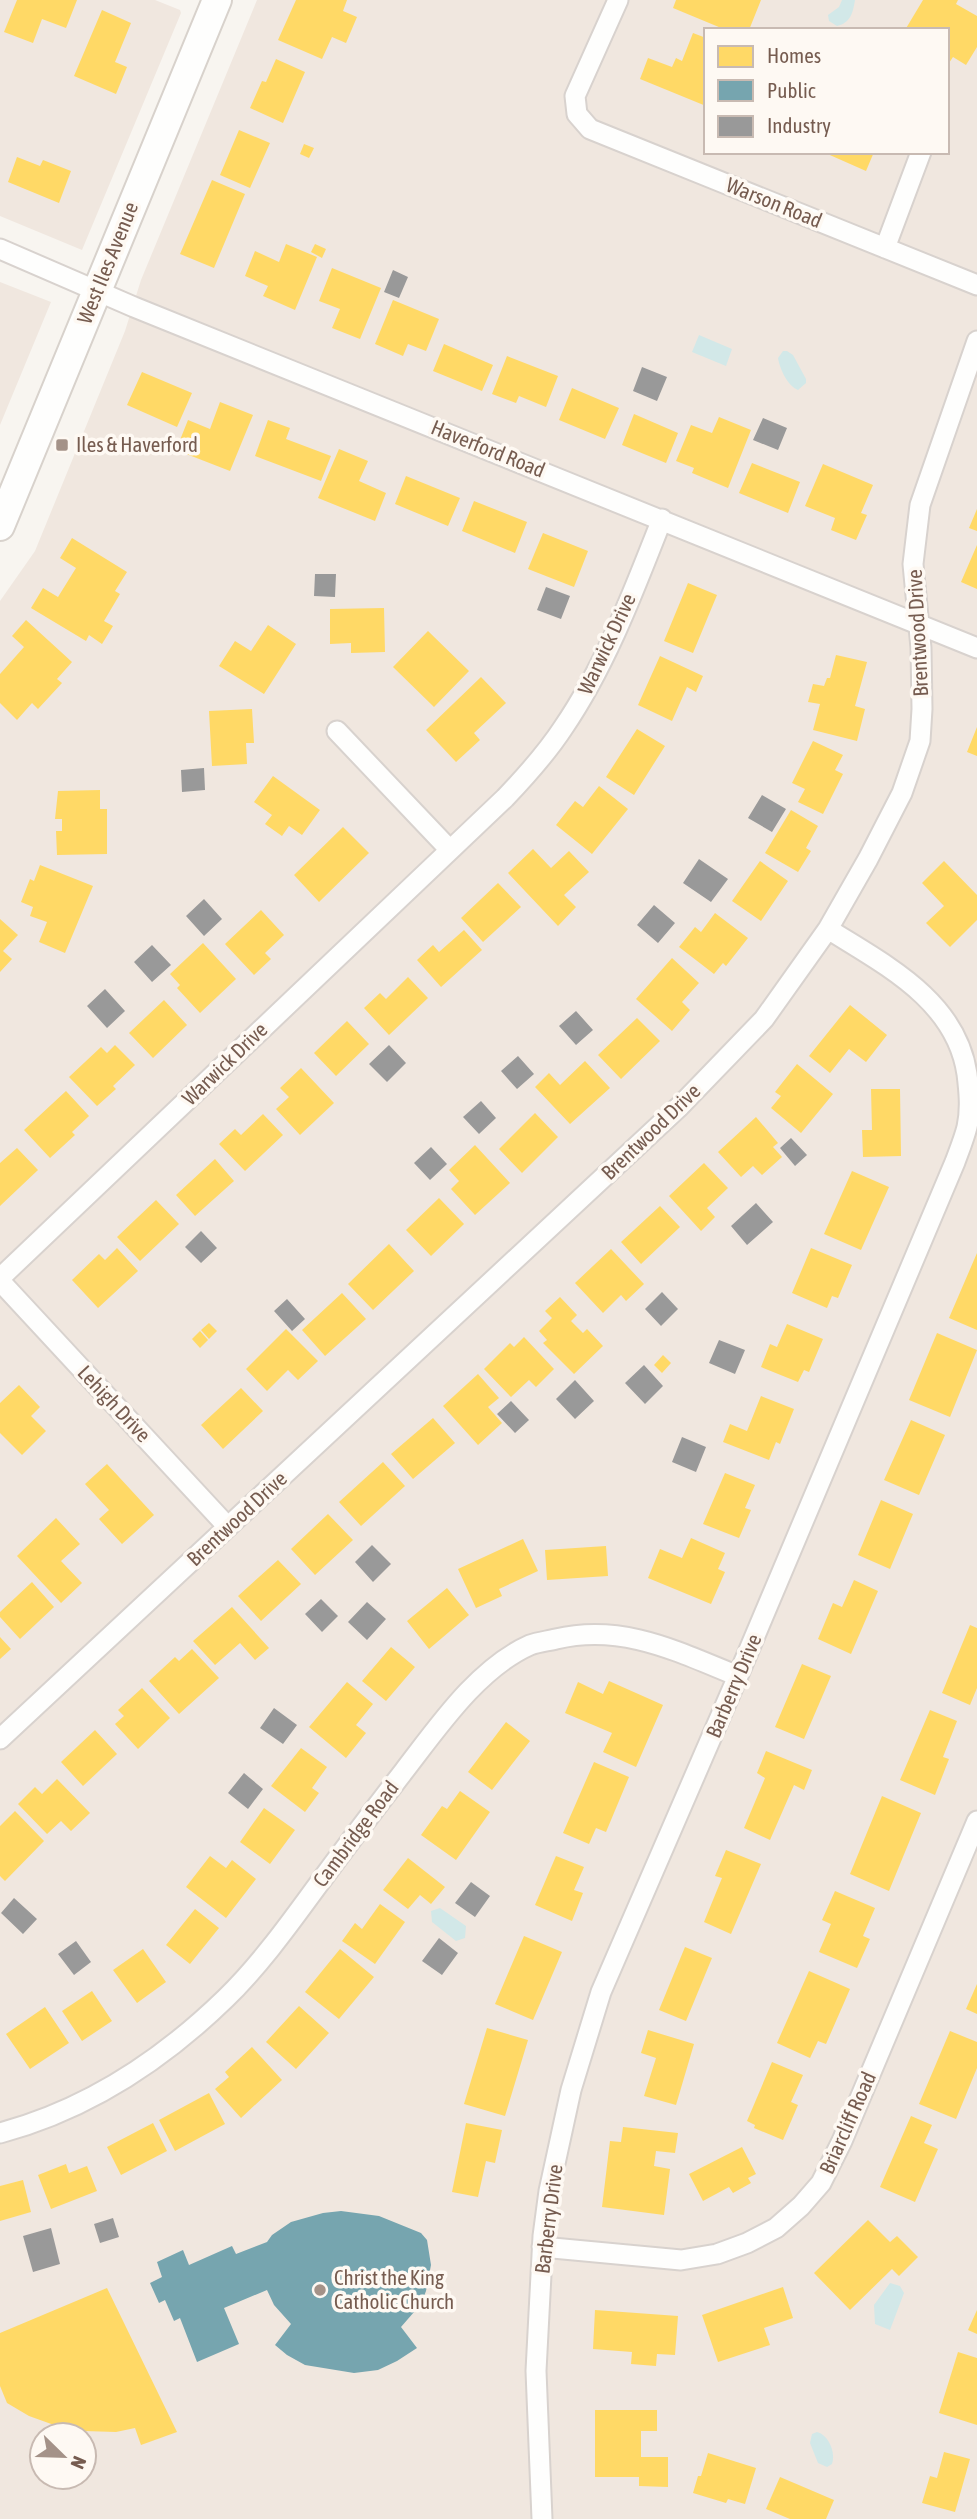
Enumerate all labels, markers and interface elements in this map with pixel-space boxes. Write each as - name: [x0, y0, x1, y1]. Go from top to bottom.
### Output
- legend: [704, 28, 949, 154]
- text: Homes: [767, 43, 821, 67]
- text: Public: [767, 78, 816, 102]
- text: Industry: [767, 113, 831, 137]
- street label: Warson Road: [723, 172, 826, 232]
- street label: West Iles Avenue: [72, 198, 142, 327]
- street label: Haverford Road: [428, 414, 549, 482]
- place label: Iles & Haverford: [76, 432, 198, 456]
- marker: Iles & Haverford: [54, 437, 70, 453]
- street label: Brentwood Drive: [902, 569, 932, 697]
- street label: Warwick Drive: [572, 589, 640, 698]
- street label: Warwick Drive: [177, 1017, 272, 1110]
- street label: Brentwood Drive: [596, 1078, 705, 1184]
- street label: Lehigh Drive: [73, 1360, 156, 1446]
- street label: Brentwood Drive: [181, 1466, 291, 1571]
- street label: Barberry Drive: [701, 1630, 766, 1741]
- street label: Cambridge Road: [308, 1776, 403, 1891]
- street label: Briarcliff Road: [814, 2068, 880, 2177]
- street label: Barberry Drive: [529, 2163, 567, 2275]
- place label: Christ the King Catholic Church: [334, 2265, 454, 2313]
- marker: Christ the King Catholic Church: [312, 2282, 328, 2298]
- north arrow: [28, 2421, 98, 2491]
- text: N: [66, 2453, 91, 2472]

